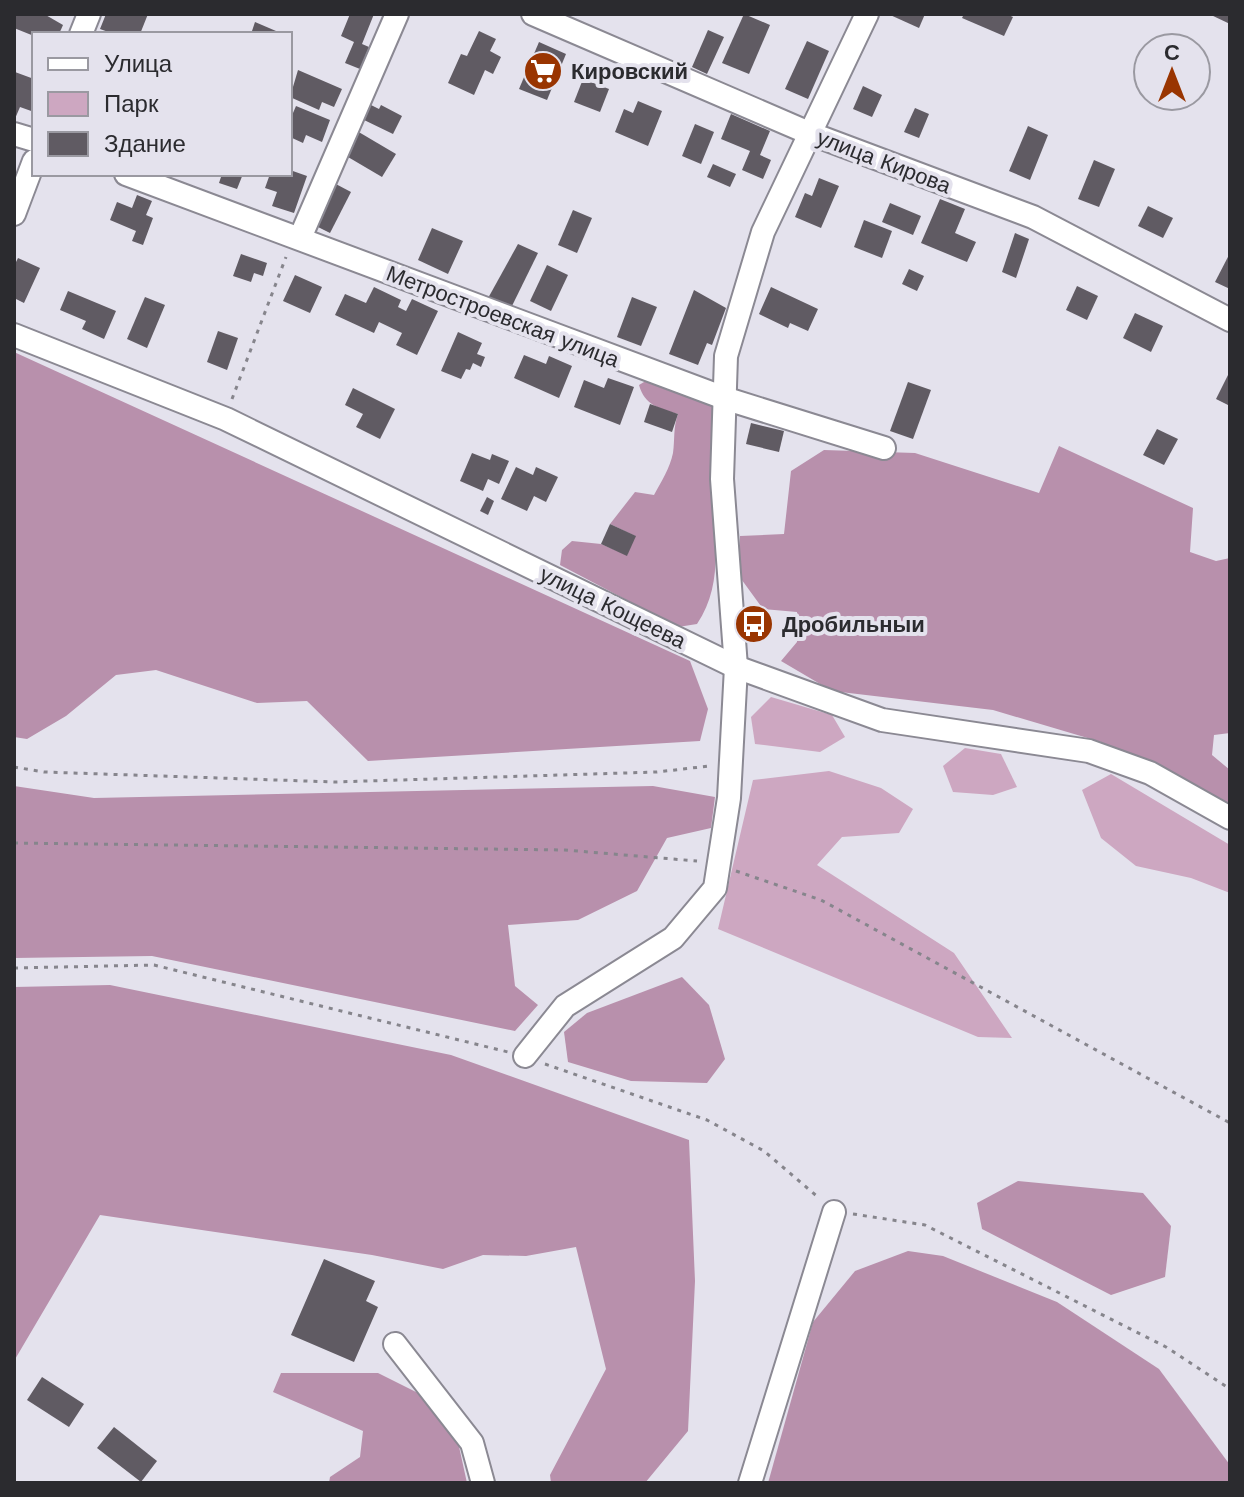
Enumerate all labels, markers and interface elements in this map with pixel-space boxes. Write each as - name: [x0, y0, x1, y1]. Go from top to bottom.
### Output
- legend: [32, 32, 292, 176]
- north arrow: [1132, 32, 1212, 112]
- text: С: [1164, 40, 1180, 65]
- text: Улица: [104, 50, 173, 78]
- supermarket icon: Кировский: [522, 50, 564, 92]
- place label: Кировский: [571, 59, 688, 84]
- text: Парк: [104, 90, 159, 118]
- street label: улица Кирова: [813, 124, 955, 199]
- text: Здание: [104, 130, 186, 158]
- street label: Метростроевская улица: [383, 261, 623, 373]
- street label: улица Кощеева: [536, 561, 690, 654]
- bus stop icon: Дробильныи: [733, 603, 775, 645]
- place label: Дробильныи: [782, 612, 925, 637]

